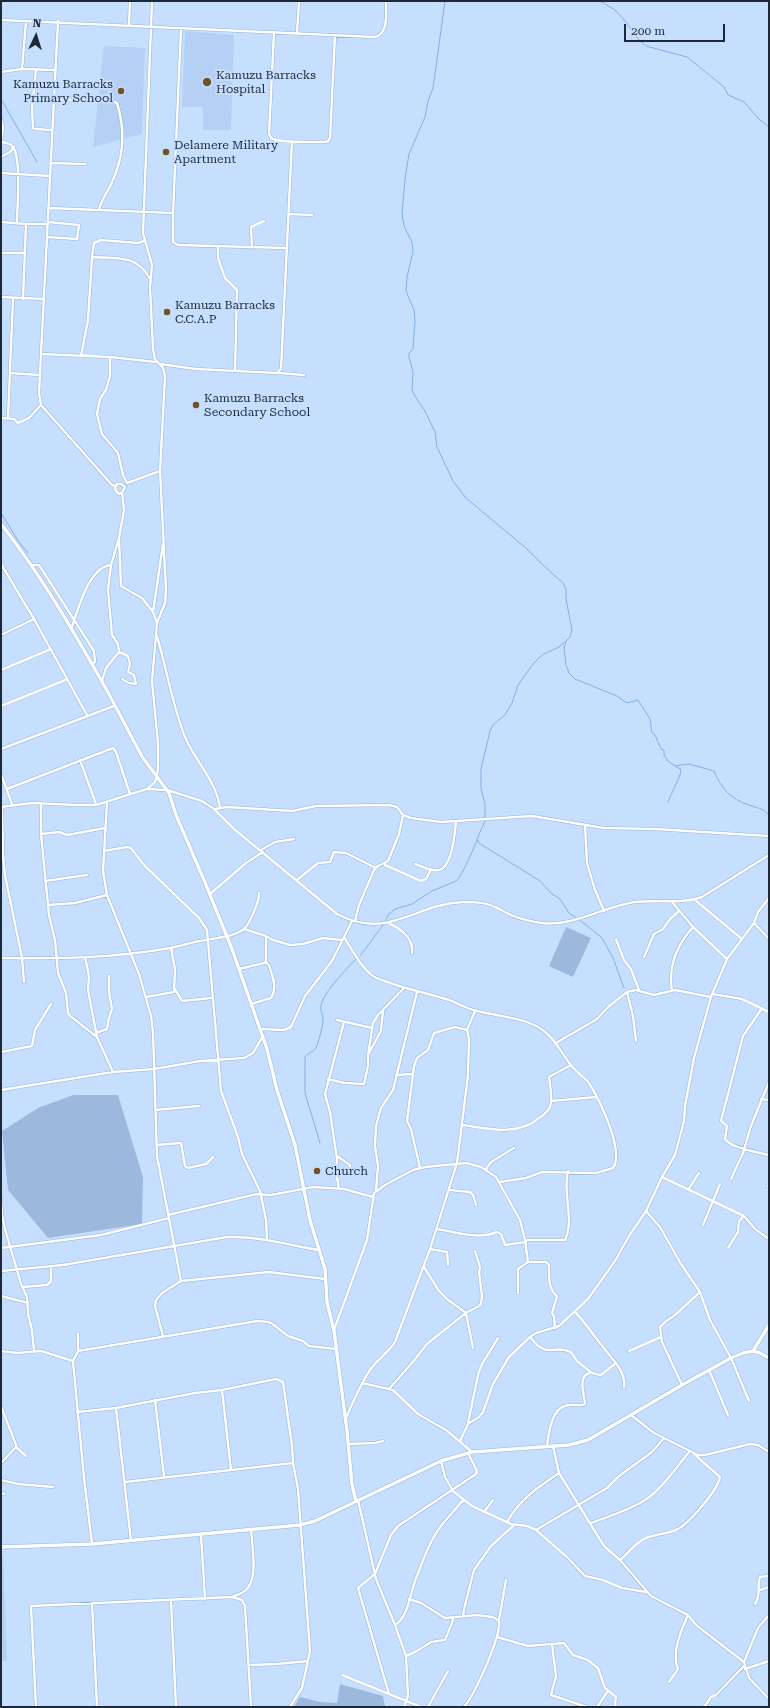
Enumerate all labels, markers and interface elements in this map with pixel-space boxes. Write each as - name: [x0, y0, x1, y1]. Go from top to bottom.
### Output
- north arrow: [16, 16, 56, 56]
- scale bar: [626, 16, 727, 42]
- text: N: [32, 17, 42, 30]
- text: 200 m: [631, 24, 665, 38]
- place label: Kamuzu Barracks Hospital: [216, 68, 316, 96]
- marker: Kamuzu Barracks Hospital: [201, 76, 213, 88]
- place label: Kamuzu Barracks Primary School: [13, 77, 113, 105]
- marker: Kamuzu Barracks Primary School: [116, 86, 126, 96]
- place label: Delamere Military Apartment: [174, 138, 278, 166]
- marker: Delamere Military Apartment: [161, 147, 171, 157]
- place label: Kamuzu Barracks C.C.A.P: [175, 298, 275, 326]
- marker: Kamuzu Barracks C.C.A.P: [162, 307, 172, 317]
- place label: Kamuzu Barracks Secondary School: [204, 391, 310, 419]
- marker: Kamuzu Barracks Secondary School: [191, 400, 201, 410]
- place label: Church: [325, 1164, 368, 1178]
- marker: Church: [312, 1166, 322, 1176]

